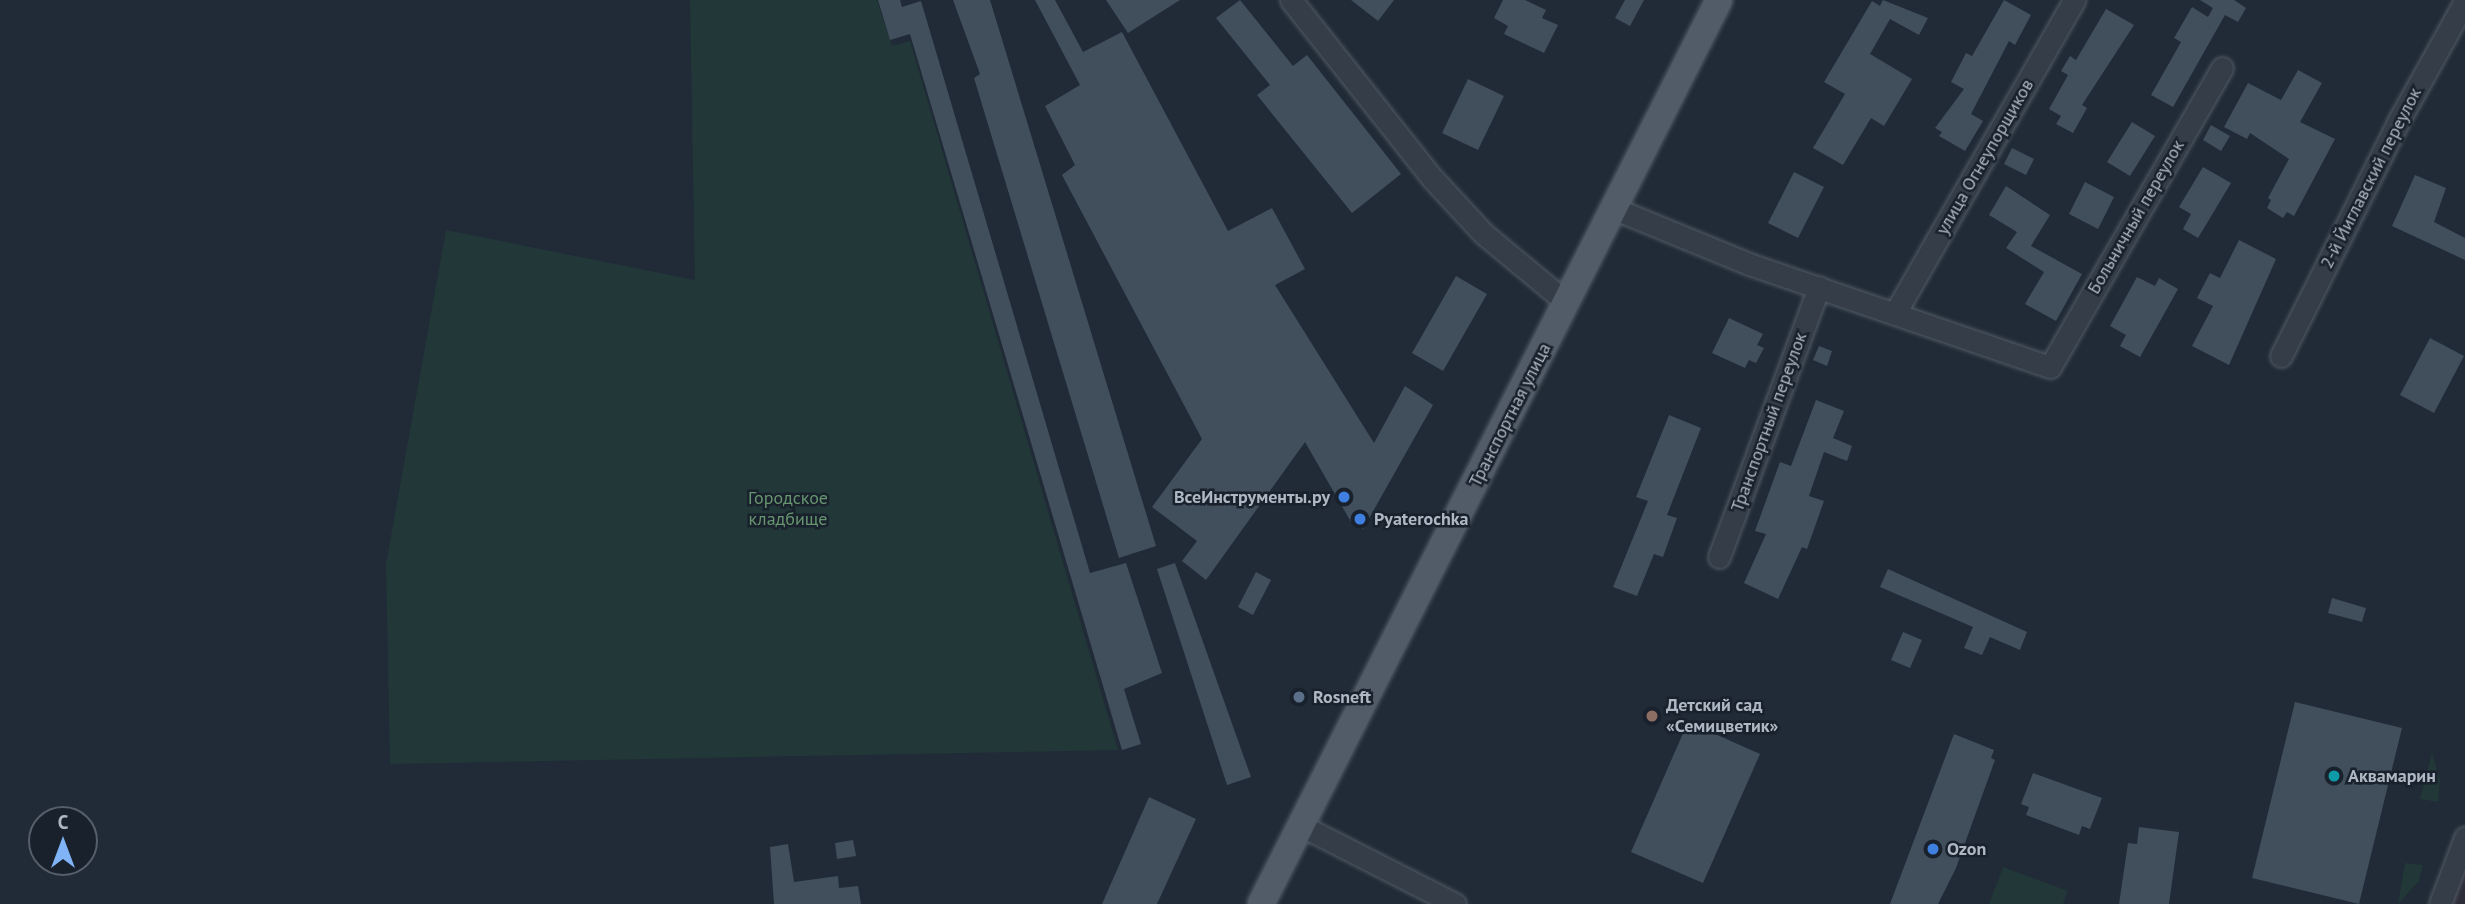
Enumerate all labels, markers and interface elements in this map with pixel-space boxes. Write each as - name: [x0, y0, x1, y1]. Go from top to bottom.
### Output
- street label: улица Огнеупорщиков: [1932, 75, 2038, 239]
- street label: 2-й Йиглавский переулок: [2316, 84, 2426, 272]
- street label: Больничный переулок: [2083, 136, 2189, 298]
- street label: Транспортный переулок: [1726, 329, 1812, 515]
- street label: Транспортная улица: [1464, 340, 1556, 490]
- place label: ВсеИнструменты.ру: [1174, 486, 1330, 508]
- park label: Городское кладбище: [748, 488, 828, 530]
- marker: ВсеИнструменты.ру: [1336, 489, 1352, 505]
- place label: Pyaterochka: [1374, 508, 1469, 530]
- marker: Pyaterochka: [1352, 511, 1368, 527]
- place label: Rosneft: [1313, 686, 1371, 708]
- marker: Rosneft: [1291, 689, 1307, 705]
- place label: Детский сад «Семицветик»: [1666, 695, 1778, 738]
- marker: Детский сад «Семицветик»: [1644, 708, 1660, 724]
- place label: Аквамарин: [2348, 765, 2436, 787]
- marker: Аквамарин: [2326, 768, 2342, 784]
- north arrow: [28, 806, 98, 876]
- text: С: [58, 810, 68, 834]
- place label: Ozon: [1947, 838, 1986, 860]
- marker: Ozon: [1925, 841, 1941, 857]

